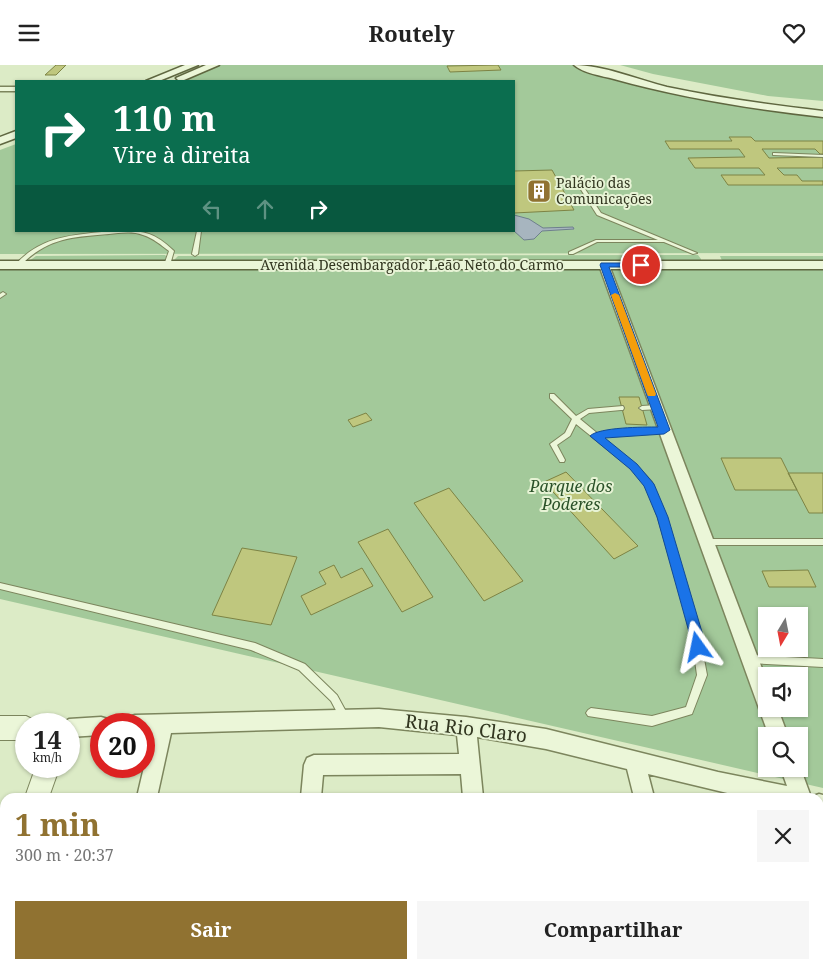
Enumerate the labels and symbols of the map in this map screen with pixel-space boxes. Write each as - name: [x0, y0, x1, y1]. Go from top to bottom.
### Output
- place label: Palácio das Comunicações: [556, 173, 652, 208]
- building icon: Palácio das Comunicações: [526, 178, 552, 204]
- pin: [620, 244, 662, 286]
- street label: Avenida Desembargador Leão Neto do Carmo: [260, 255, 564, 274]
- park label: Parque dos Poderes: [529, 475, 612, 515]
- north arrow: [758, 607, 808, 657]
- position arrow: [671, 620, 723, 672]
- street label: Rua Rio Claro: [403, 708, 529, 748]
- speed limit sign: 20: [90, 713, 155, 778]

